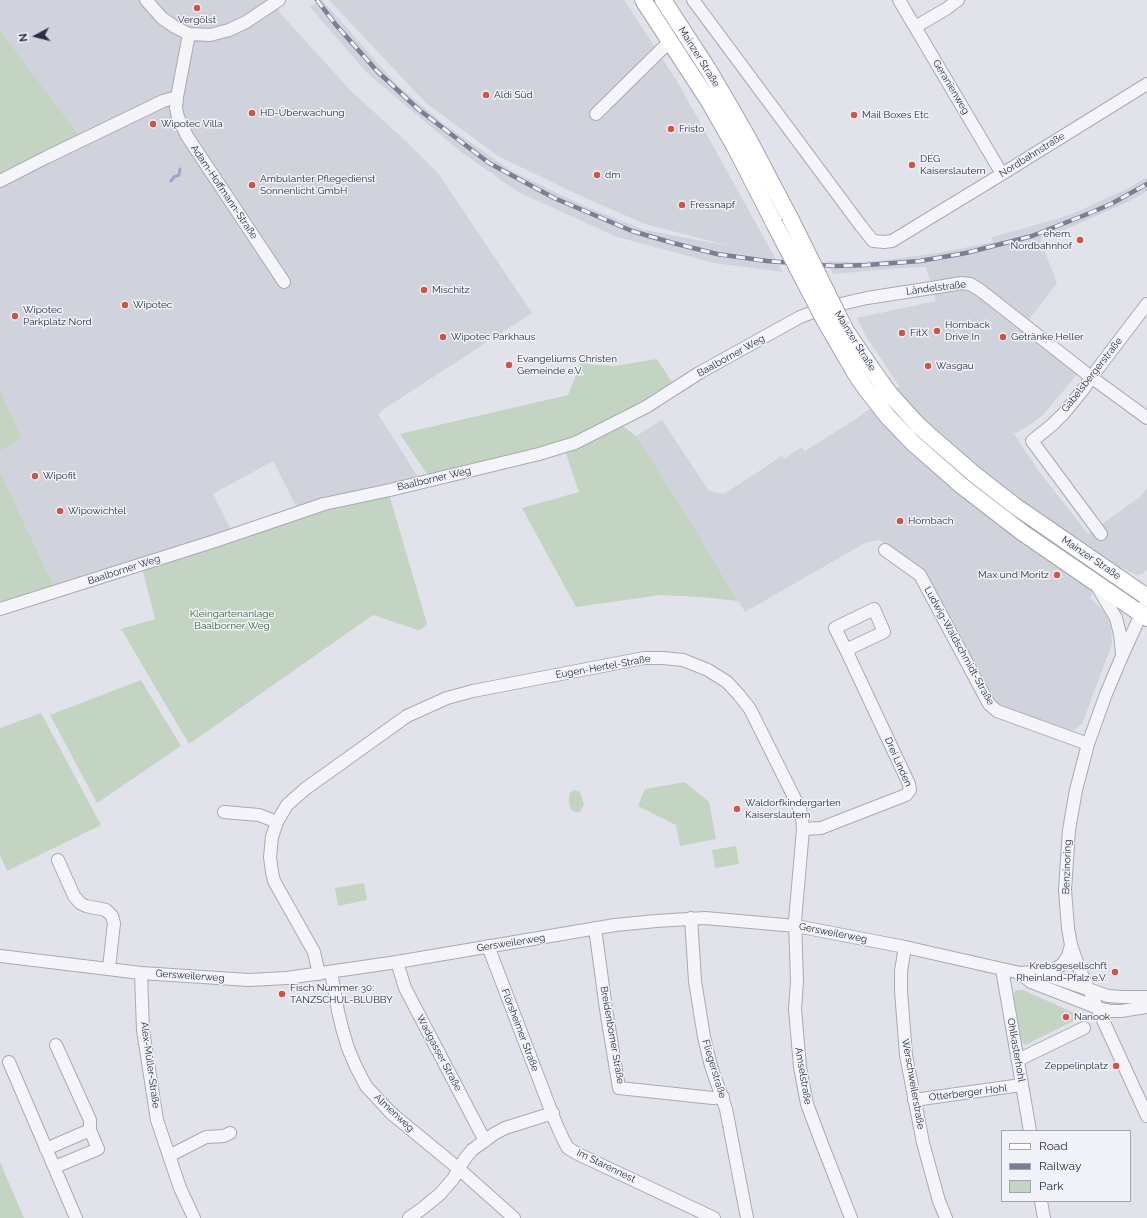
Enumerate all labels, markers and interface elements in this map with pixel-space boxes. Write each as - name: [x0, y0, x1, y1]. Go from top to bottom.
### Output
- marker: Vergölst: [192, 3, 202, 13]
- place label: Vergölst: [178, 14, 216, 26]
- north arrow: [16, 16, 56, 56]
- street label: Mainzer Straße: [676, 25, 722, 89]
- text: N: [17, 33, 31, 42]
- street label: Geranienweg: [930, 58, 972, 116]
- place label: Aldi Süd: [494, 89, 533, 101]
- marker: Aldi Süd: [481, 90, 491, 100]
- place label: HD-Überwachung: [260, 107, 345, 119]
- marker: HD-Überwachung: [247, 108, 257, 118]
- place label: Mail Boxes Etc.: [862, 109, 931, 121]
- marker: Mail Boxes Etc.: [849, 110, 859, 120]
- place label: Wipotec Villa: [161, 118, 223, 130]
- marker: Wipotec Villa: [148, 119, 158, 129]
- place label: Fristo: [679, 123, 704, 135]
- marker: Fristo: [666, 124, 676, 134]
- street label: Nordbahnstraße: [997, 130, 1067, 180]
- street label: Adam-Hoffmann-Straße: [188, 143, 260, 241]
- place label: DEG Kaiserslautern: [920, 153, 986, 176]
- marker: DEG Kaiserslautern: [907, 160, 917, 170]
- place label: dm: [605, 169, 620, 181]
- marker: dm: [592, 170, 602, 180]
- place label: Ambulanter Pflegedienst Sonnenlicht GmbH: [260, 173, 375, 196]
- marker: Ambulanter Pflegedienst Sonnenlicht GmbH: [247, 180, 257, 190]
- place label: Fressnapf: [690, 199, 735, 211]
- marker: Fressnapf: [677, 200, 687, 210]
- place label: ehem. Nordbahnhof: [1011, 228, 1072, 252]
- marker: ehem. Nordbahnhof: [1075, 235, 1085, 245]
- street label: Ländelstraße: [905, 278, 967, 298]
- place label: Mischitz: [432, 284, 470, 296]
- marker: Mischitz: [419, 285, 429, 295]
- place label: Wipotec: [133, 299, 172, 311]
- marker: Wipotec: [120, 300, 130, 310]
- place label: Wipotec Parkplatz Nord: [23, 304, 92, 328]
- street label: Mainzer Straße: [832, 309, 878, 373]
- marker: Wipotec Parkplatz Nord: [10, 311, 20, 321]
- place label: Hornback Drive In: [945, 319, 990, 342]
- marker: Hornback Drive In: [932, 326, 942, 336]
- place label: FitX: [910, 327, 928, 339]
- marker: FitX: [897, 328, 907, 338]
- place label: Wipotec Parkhaus: [451, 331, 535, 343]
- place label: Getränke Heller: [1011, 331, 1084, 343]
- marker: Wipotec Parkhaus: [438, 332, 448, 342]
- street label: Baalborner Weg: [695, 332, 767, 380]
- marker: Getränke Heller: [998, 332, 1008, 342]
- street label: Gabelsbergerstraße: [1059, 335, 1125, 415]
- place label: Evangeliums Christen Gemeinde e.V.: [517, 353, 617, 376]
- marker: Evangeliums Christen Gemeinde e.V.: [504, 360, 514, 370]
- place label: Wasgau: [936, 360, 974, 372]
- marker: Wasgau: [923, 361, 933, 371]
- street label: Baalborner Weg: [396, 465, 472, 493]
- place label: Wipofit: [43, 470, 76, 482]
- marker: Wipofit: [30, 471, 40, 481]
- place label: Wipowichtel: [68, 505, 126, 517]
- marker: Wipowichtel: [55, 506, 65, 516]
- place label: Hornbach: [908, 515, 954, 527]
- marker: Hornbach: [895, 516, 905, 526]
- street label: Mainzer Straße: [1059, 534, 1123, 582]
- street label: Baalborner Weg: [86, 553, 162, 587]
- place label: Max und Moritz: [978, 569, 1049, 581]
- marker: Max und Moritz: [1052, 570, 1062, 580]
- street label: Ludwig-Waldschmidt-Straße: [921, 585, 997, 707]
- park label: Kleingartenanlage Baalborner Weg: [190, 608, 274, 632]
- street label: Eugen-Hertel-Straße: [555, 653, 651, 681]
- street label: Drei Linden: [882, 735, 914, 789]
- place label: Waldorfkindergarten Kaiserslautern: [745, 797, 841, 820]
- marker: Waldorfkindergarten Kaiserslautern: [732, 804, 742, 814]
- street label: Benzinoring: [1060, 839, 1074, 895]
- street label: Gersweilerweg: [798, 920, 868, 946]
- street label: Gersweilerweg: [476, 932, 546, 954]
- place label: Krebsgesellschft Rheinland-Pfalz e.V.: [1016, 960, 1107, 984]
- marker: Krebsgesellschft Rheinland-Pfalz e.V.: [1110, 967, 1120, 977]
- street label: Gersweilerweg: [155, 968, 225, 984]
- place label: Fisch Nummer 30: TANZSCHUL-BLUBBY: [290, 982, 393, 1006]
- street label: Breidenborner Straße: [597, 985, 627, 1085]
- street label: Flörsheimer Straße: [499, 987, 541, 1073]
- marker: Fisch Nummer 30: TANZSCHUL-BLUBBY: [277, 989, 287, 999]
- place label: Nanook: [1074, 1011, 1110, 1023]
- marker: Nanook: [1061, 1012, 1071, 1022]
- street label: Wadgasser Straße: [414, 1013, 464, 1093]
- street label: Ohlkasterhohl: [1004, 1017, 1028, 1083]
- street label: Alex-Müller-Straße: [138, 1021, 162, 1109]
- street label: Fliegerstraße: [699, 1038, 729, 1100]
- street label: Werschweilerstraße: [899, 1038, 927, 1130]
- street label: Amselstraße: [792, 1046, 814, 1106]
- place label: Zeppelinplatz: [1044, 1060, 1108, 1072]
- marker: Zeppelinplatz: [1111, 1061, 1121, 1071]
- street label: Otterberger Hohl: [928, 1082, 1008, 1104]
- street label: Almenweg: [372, 1091, 416, 1135]
- legend: [1001, 1130, 1131, 1202]
- text: Road: [1039, 1139, 1068, 1153]
- street label: Im Starennest: [575, 1147, 637, 1185]
- text: Railway: [1039, 1159, 1081, 1173]
- text: Park: [1039, 1179, 1064, 1193]

